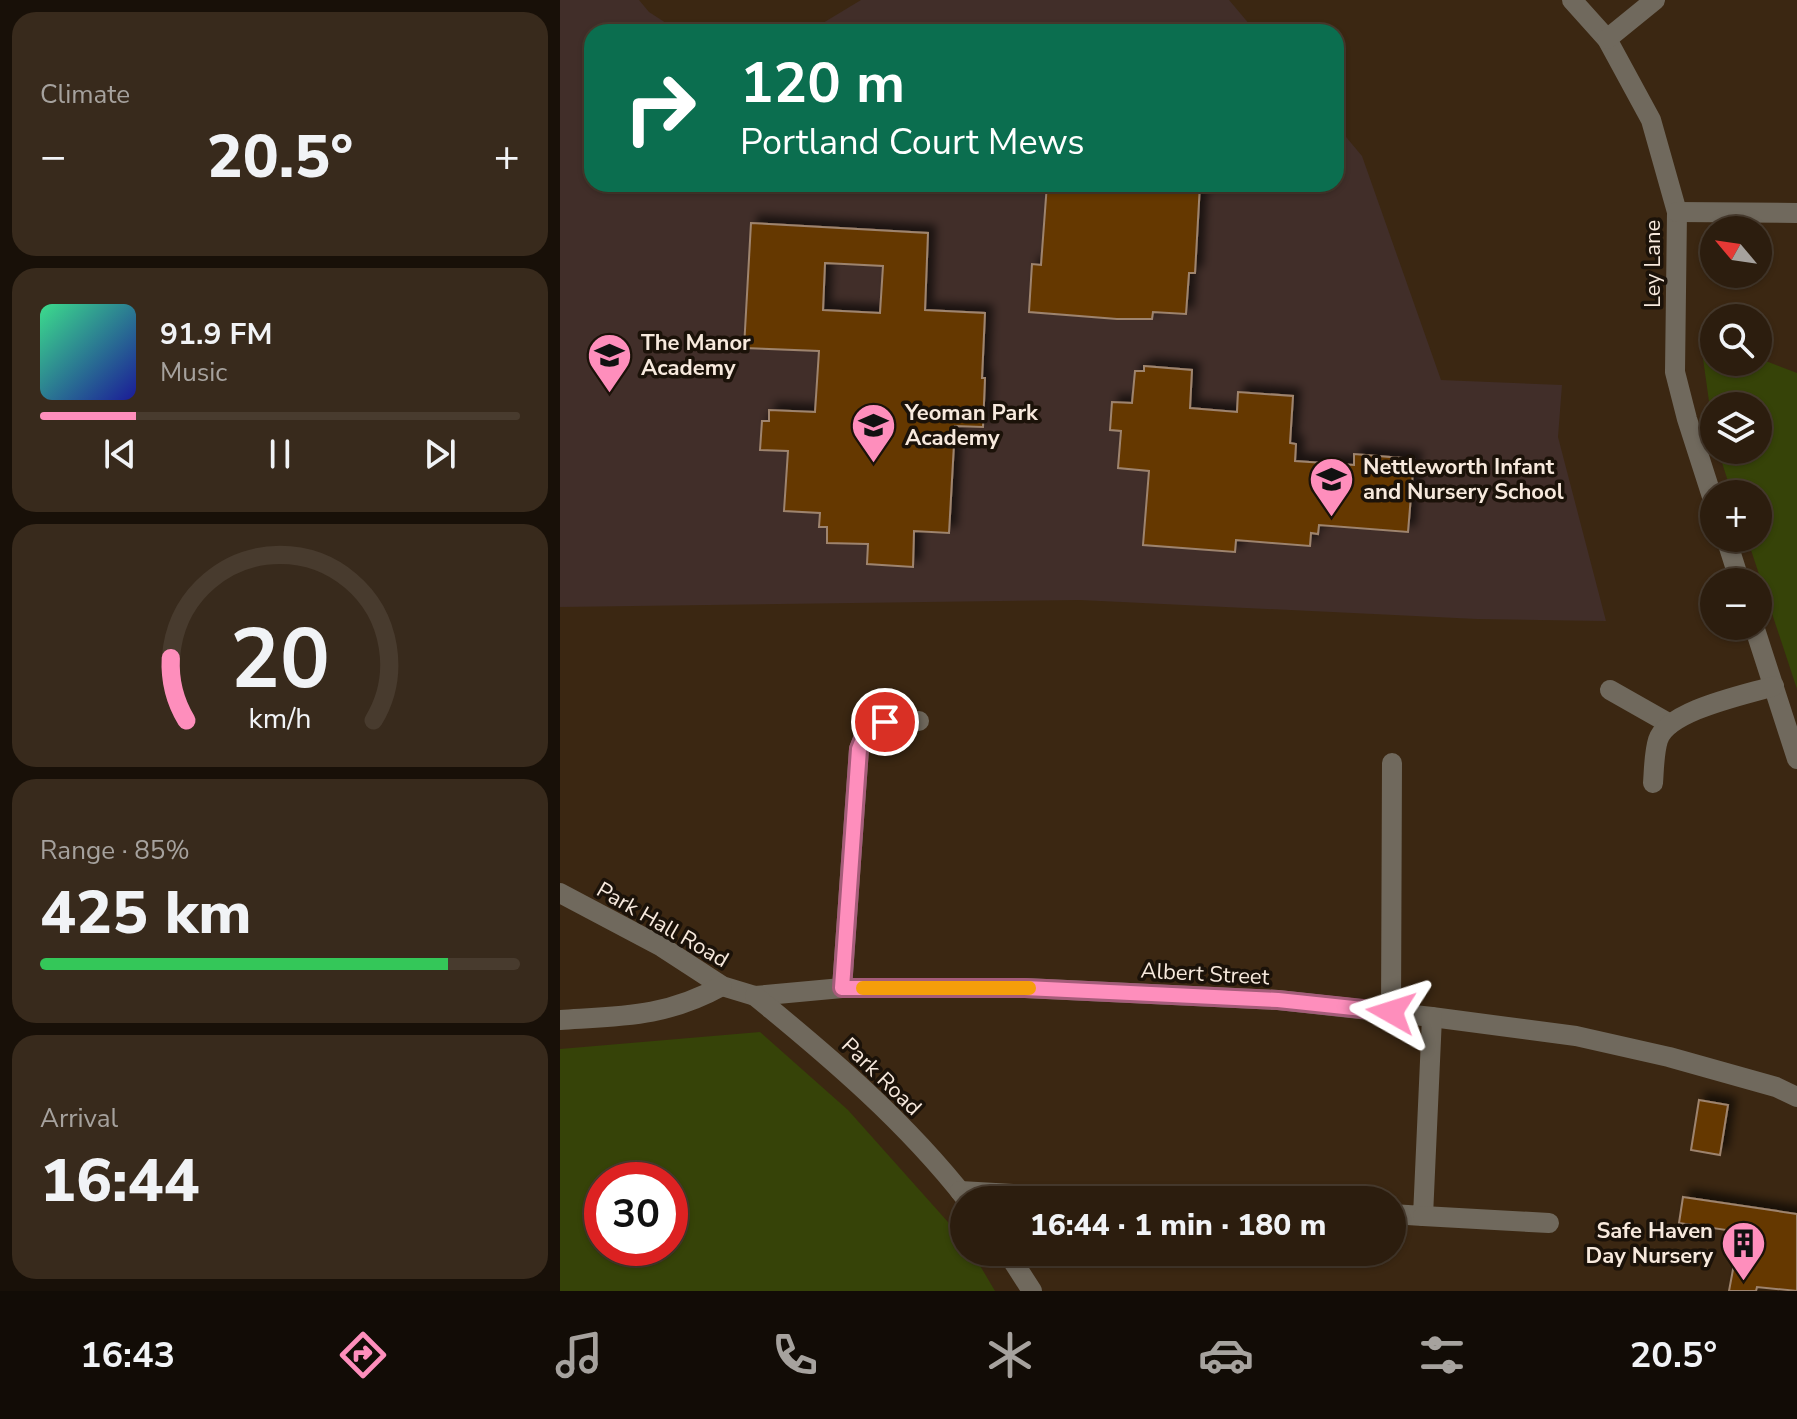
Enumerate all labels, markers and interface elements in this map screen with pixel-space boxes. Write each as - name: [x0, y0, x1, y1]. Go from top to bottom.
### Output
- text: 120 m: [740, 45, 905, 122]
- icon: right: [608, 56, 712, 160]
- text: Climate: [40, 77, 130, 112]
- text: 20.5°: [207, 116, 353, 198]
- text: Portland Court Mews: [740, 118, 1085, 167]
- text: −: [40, 127, 66, 187]
- text: +: [494, 127, 520, 187]
- north arrow: [1700, 216, 1772, 288]
- map controls: [1700, 216, 1772, 640]
- street label: Ley Lane: [1638, 220, 1668, 308]
- button: search: [1700, 304, 1772, 376]
- text: 91.9 FM: [160, 314, 272, 355]
- place label: The Manor Academy: [641, 328, 751, 383]
- school or university icon: The Manor Academy: [586, 331, 634, 394]
- text: Music: [160, 355, 227, 390]
- button: layers: [1700, 392, 1772, 464]
- place label: Yeoman Park Academy: [904, 398, 1039, 453]
- school or university icon: Yeoman Park Academy: [850, 401, 898, 464]
- icon: previous: [98, 432, 142, 476]
- icon: pause: [258, 432, 302, 476]
- icon: next: [418, 432, 462, 476]
- place label: Nettleworth Infant and Nursery School: [1363, 452, 1564, 507]
- school or university icon: Nettleworth Infant and Nursery School: [1308, 455, 1356, 518]
- button: +: [1700, 480, 1772, 552]
- button: −: [1700, 568, 1772, 640]
- text: 20: [230, 603, 330, 716]
- pin: [851, 688, 919, 756]
- text: km/h: [249, 700, 311, 739]
- icon: arrive: [863, 700, 907, 744]
- text: Range · 85%: [40, 833, 190, 868]
- text: 425 km: [40, 872, 252, 954]
- street label: Park Hall Road: [591, 875, 734, 975]
- street label: Albert Street: [1140, 956, 1270, 992]
- position arrow: [1349, 970, 1433, 1054]
- street label: Park Road: [835, 1031, 928, 1123]
- text: Arrival: [40, 1101, 118, 1136]
- text: 16:44: [40, 1140, 200, 1222]
- speed limit sign: 30: [584, 1162, 688, 1266]
- text: 16:44 · 1 min · 180 m: [1030, 1205, 1326, 1246]
- place label: Safe Haven Day Nursery: [1586, 1216, 1713, 1271]
- building icon: Safe Haven Day Nursery: [1720, 1219, 1768, 1282]
- icon: directions: [335, 1327, 391, 1383]
- icon: music: [551, 1327, 607, 1383]
- icon: phone: [767, 1327, 823, 1383]
- icon: climate: [982, 1327, 1038, 1383]
- icon: car: [1198, 1327, 1254, 1383]
- icon: filters: [1414, 1327, 1470, 1383]
- text: 16:43: [80, 1331, 175, 1380]
- text: 20.5°: [1630, 1331, 1717, 1380]

